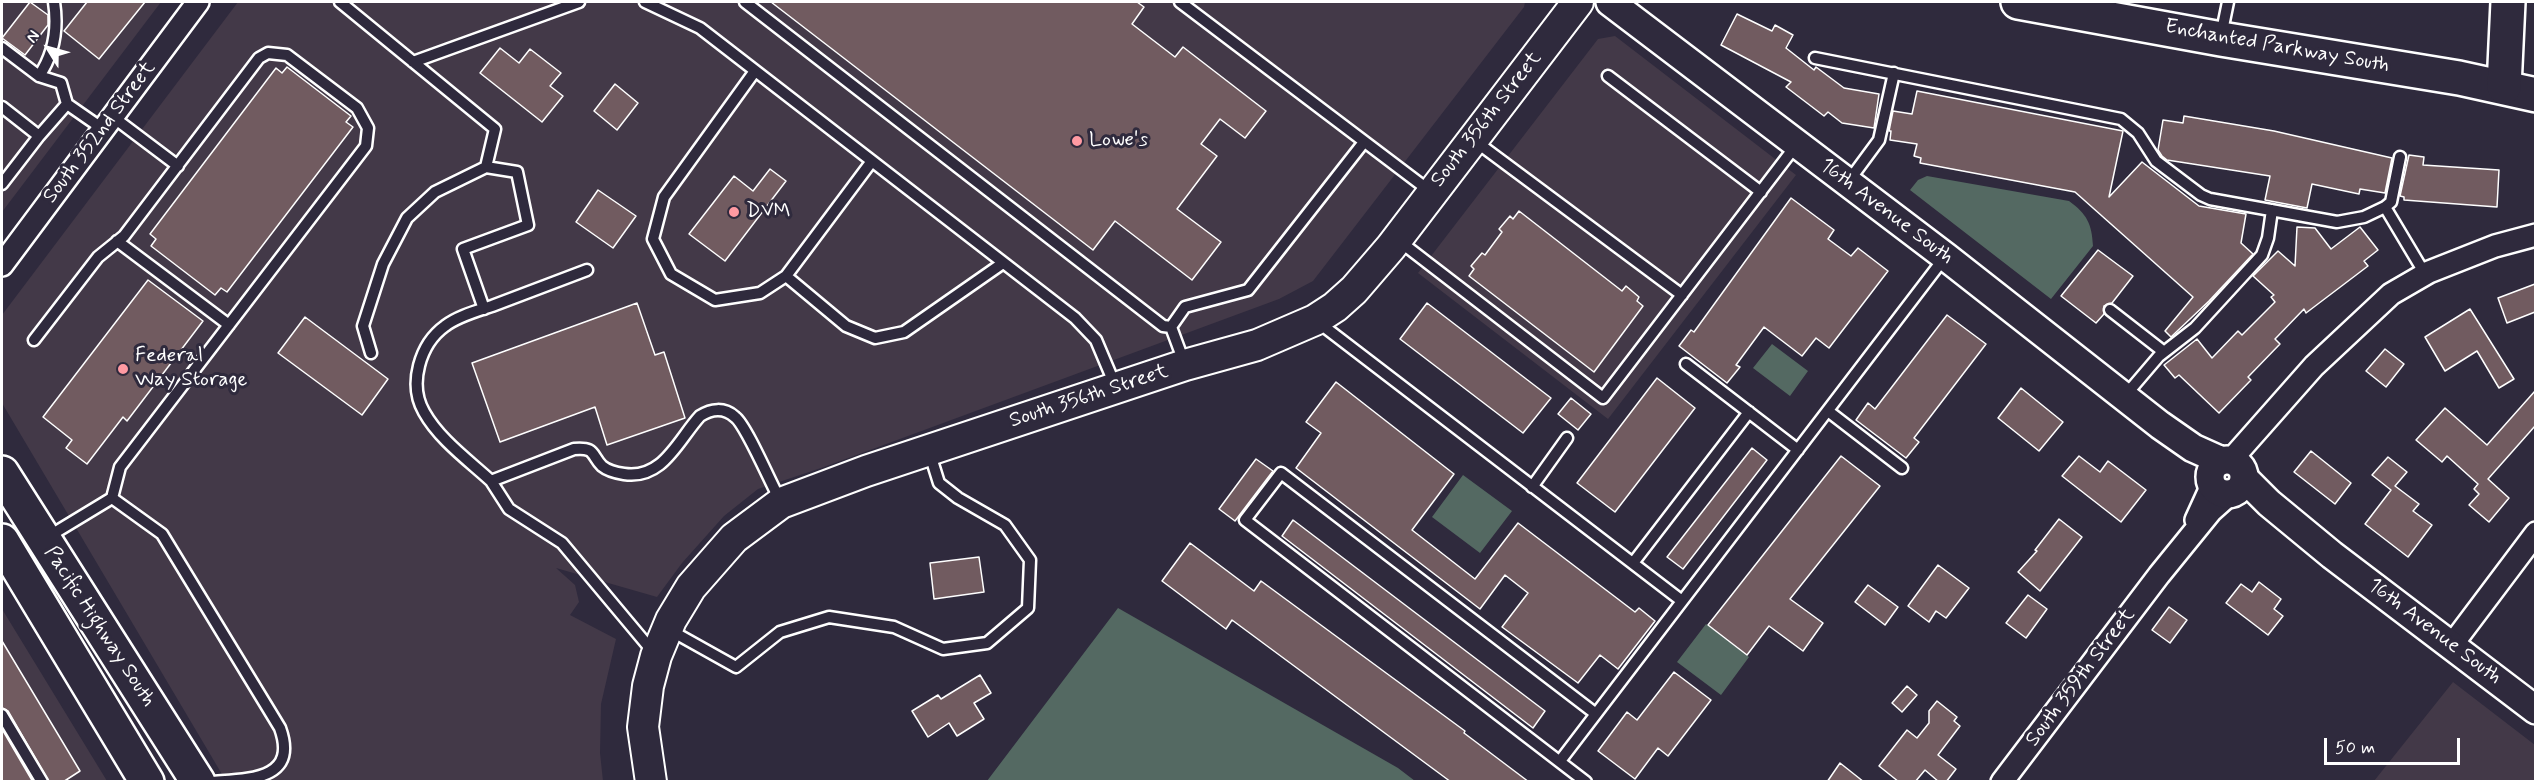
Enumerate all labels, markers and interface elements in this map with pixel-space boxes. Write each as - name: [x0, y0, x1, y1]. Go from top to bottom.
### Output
- street label: Enchanted Parkway South: [2163, 15, 2391, 79]
- north arrow: [18, 18, 78, 78]
- text: N: [22, 26, 45, 47]
- street label: South 356th Street: [1426, 47, 1548, 193]
- street label: South 352nd Street: [38, 57, 162, 209]
- place label: Lowe's: [1089, 128, 1148, 154]
- marker: Lowe's: [1070, 134, 1084, 148]
- street label: 16th Avenue South: [1814, 153, 1958, 271]
- place label: DVM: [746, 199, 791, 225]
- marker: DVM: [727, 205, 741, 219]
- place label: Federal Way Storage: [135, 344, 247, 394]
- street label: South 356th Street: [1006, 359, 1172, 435]
- marker: Federal Way Storage: [116, 362, 130, 376]
- street label: Pacific Highway South: [38, 542, 160, 712]
- street label: 16th Avenue South: [2362, 573, 2506, 691]
- street label: South 359th Street: [2021, 604, 2141, 752]
- scale bar: [2327, 726, 2464, 764]
- text: 50 m: [2335, 736, 2375, 760]

